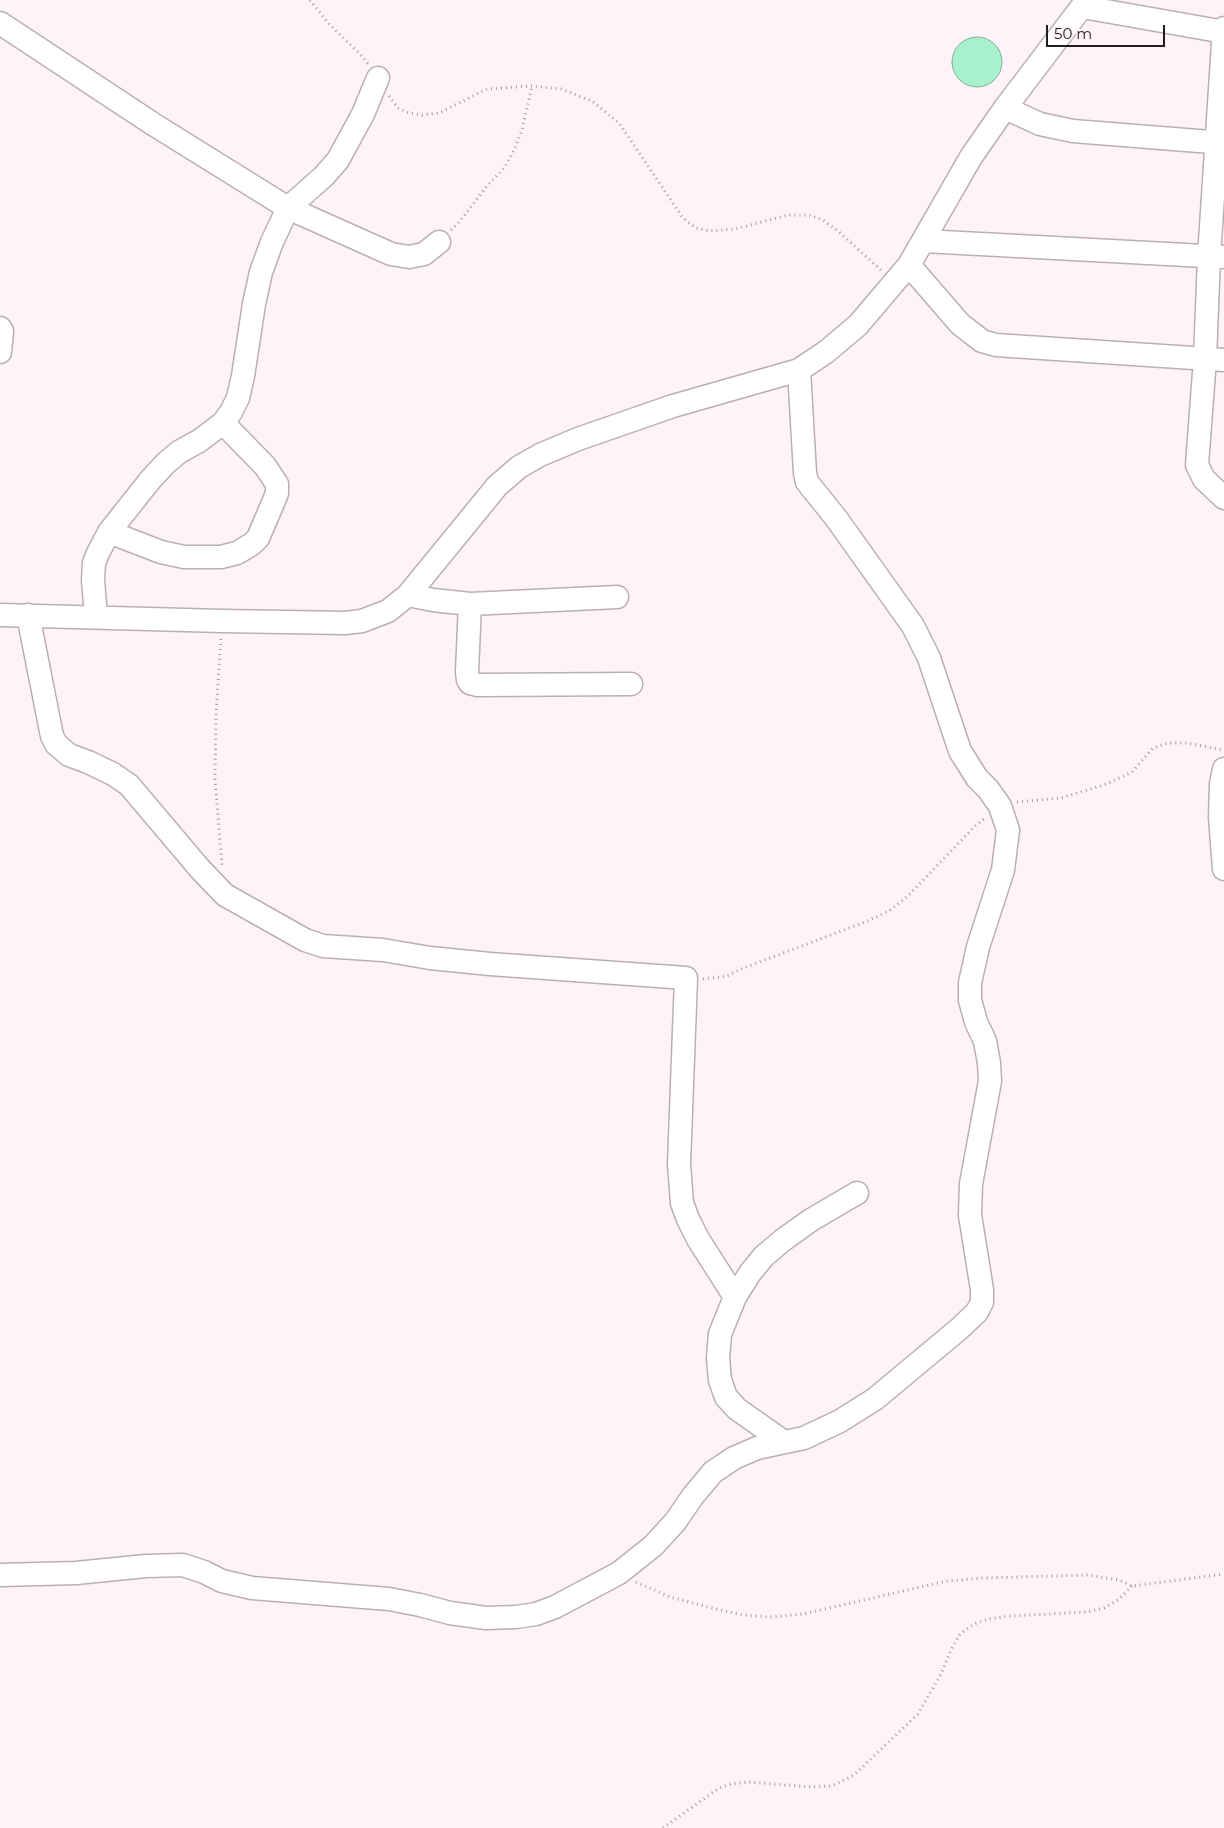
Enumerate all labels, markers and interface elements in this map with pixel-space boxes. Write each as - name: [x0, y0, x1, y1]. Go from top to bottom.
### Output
- scale bar: [1049, 15, 1168, 47]
- text: 50 m: [1054, 24, 1092, 43]

